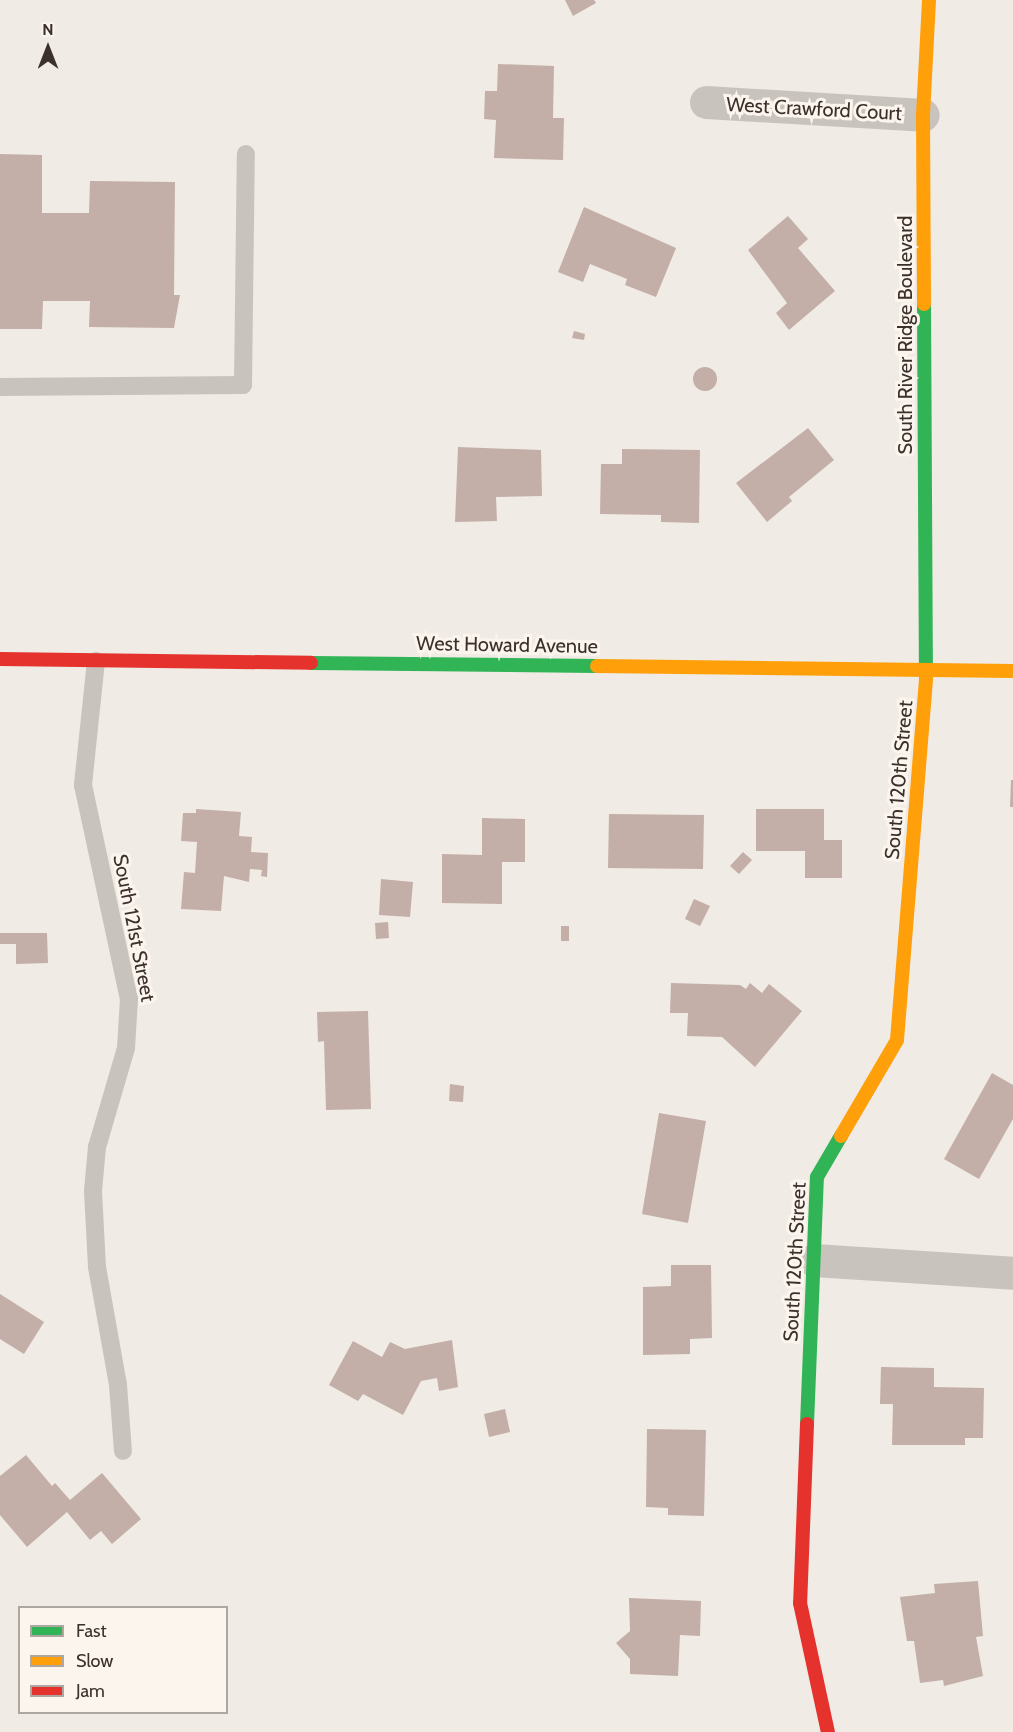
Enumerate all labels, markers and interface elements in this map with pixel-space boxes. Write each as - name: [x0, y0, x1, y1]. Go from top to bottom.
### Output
- north arrow: [18, 18, 78, 78]
- text: N: [42, 20, 54, 39]
- street label: West Crawford Court: [726, 92, 902, 126]
- street label: South River Ridge Boulevard: [893, 216, 917, 454]
- street label: West Howard Avenue: [416, 631, 598, 659]
- street label: South 120th Street: [880, 699, 918, 861]
- street label: South 121st Street: [108, 852, 160, 1004]
- street label: South 120th Street: [779, 1182, 811, 1342]
- legend: [18, 1606, 228, 1714]
- text: Fast: [76, 1620, 107, 1642]
- text: Slow: [76, 1650, 113, 1672]
- text: Jam: [76, 1680, 105, 1702]

